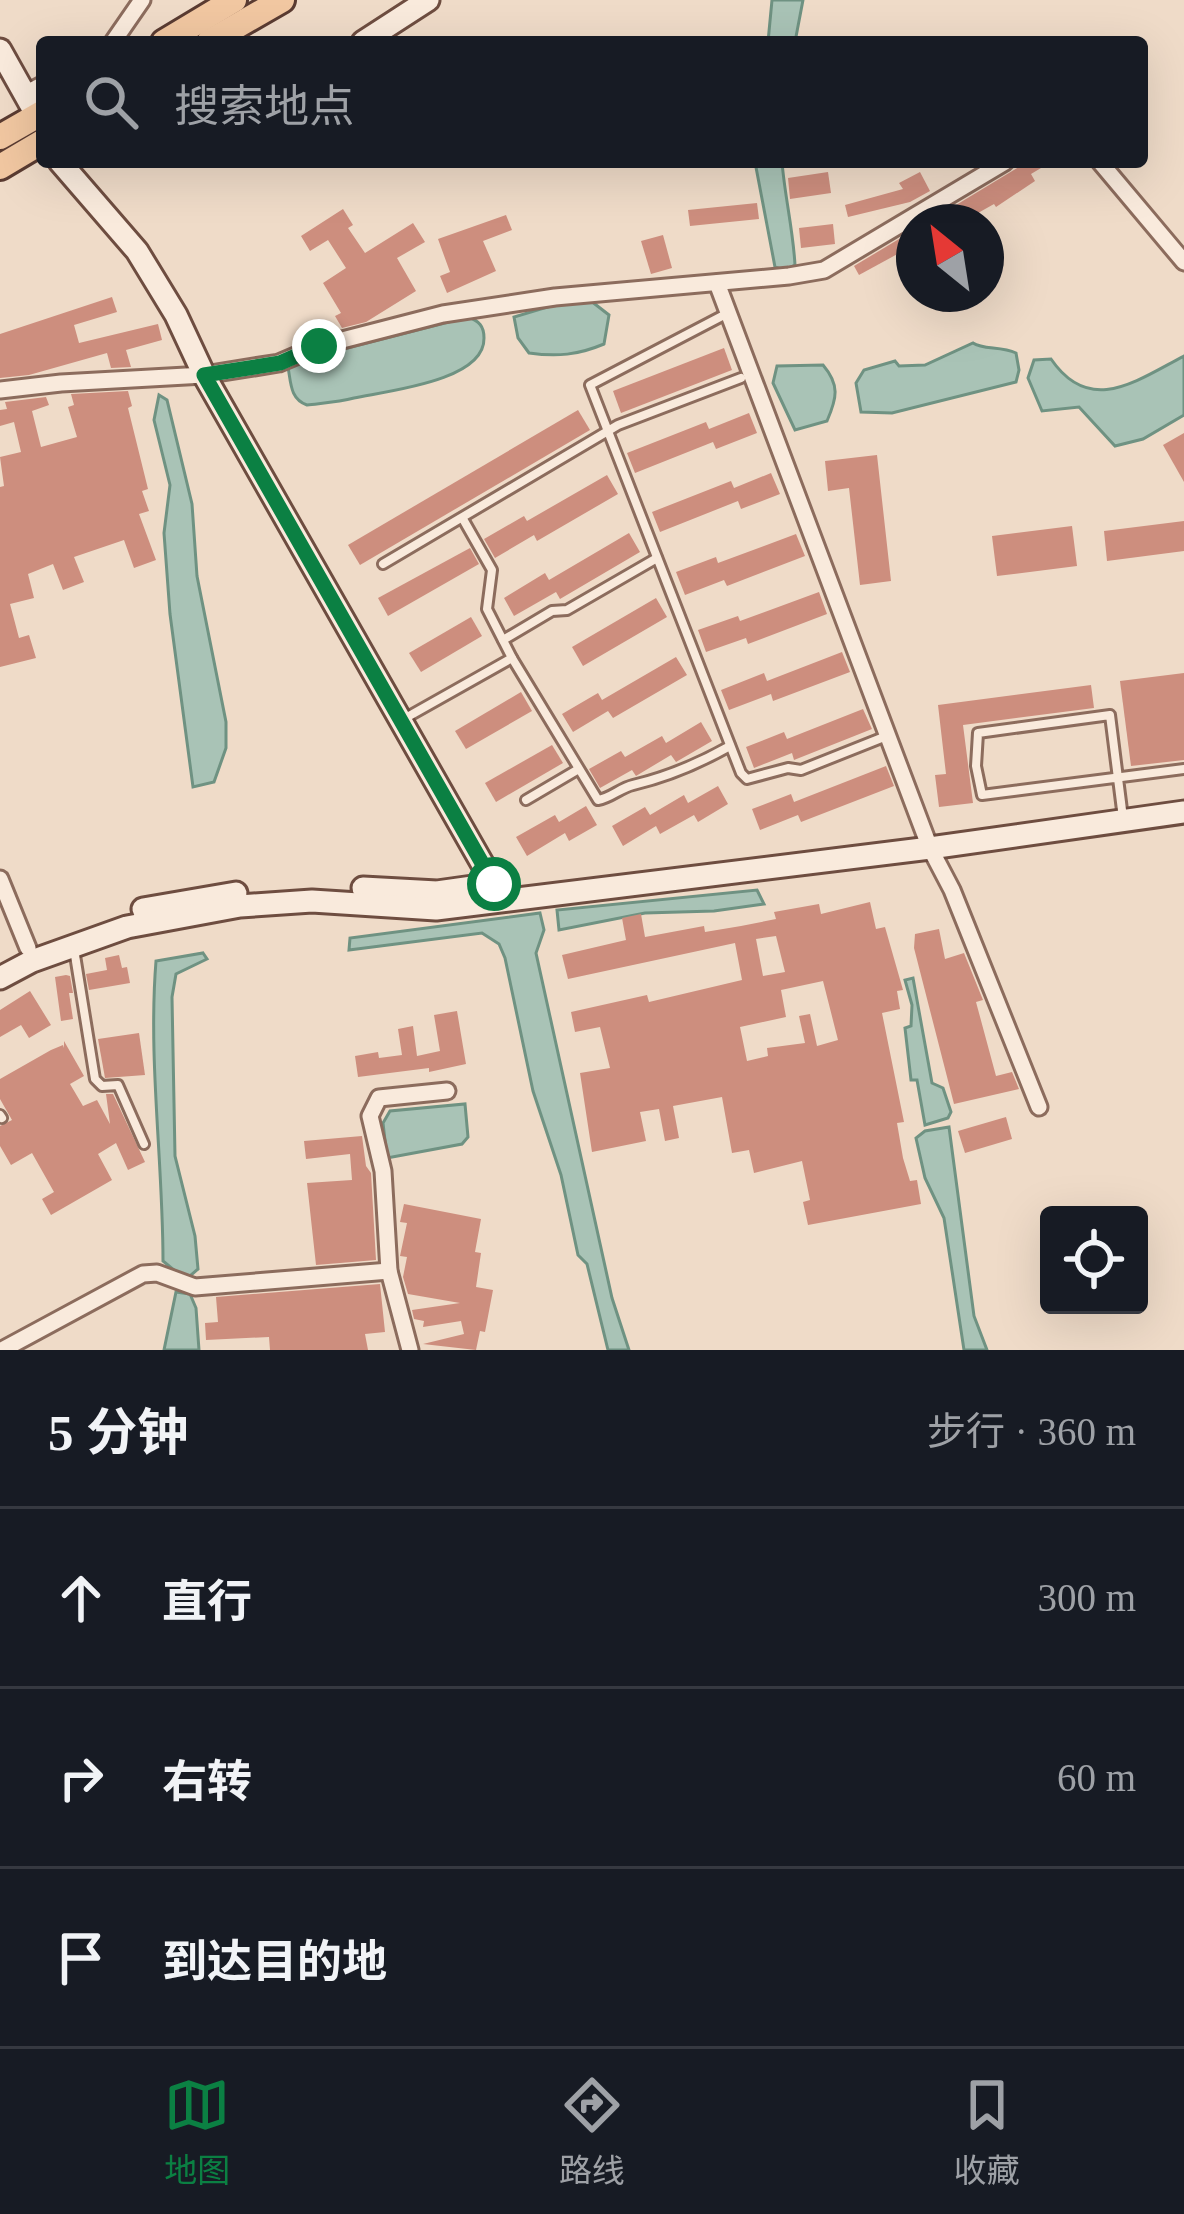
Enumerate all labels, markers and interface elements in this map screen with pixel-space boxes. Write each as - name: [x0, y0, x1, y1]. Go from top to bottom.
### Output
- search box: [36, 36, 1148, 168]
- icon: search: [78, 69, 144, 135]
- text: 搜索地点: [174, 82, 354, 132]
- north arrow: [896, 204, 1004, 312]
- route end: [292, 319, 346, 373]
- route start: [467, 857, 521, 911]
- map controls: [1040, 1206, 1148, 1314]
- button: locate: [1040, 1206, 1148, 1314]
- text: 5 分钟: [48, 1405, 188, 1461]
- text: 步行 · 360 m: [927, 1410, 1136, 1453]
- icon: ahead: [48, 1565, 114, 1631]
- text: 300 m: [1037, 1576, 1136, 1619]
- text: 直行: [162, 1577, 252, 1627]
- icon: right: [48, 1745, 114, 1811]
- text: 60 m: [1057, 1756, 1136, 1799]
- text: 右转: [162, 1757, 252, 1807]
- icon: arrive: [48, 1925, 114, 1991]
- text: 到达目的地: [162, 1937, 387, 1987]
- tab: 地图: [164, 2072, 230, 2192]
- tab: 路线: [559, 2072, 625, 2192]
- tab: 收藏: [954, 2072, 1020, 2192]

